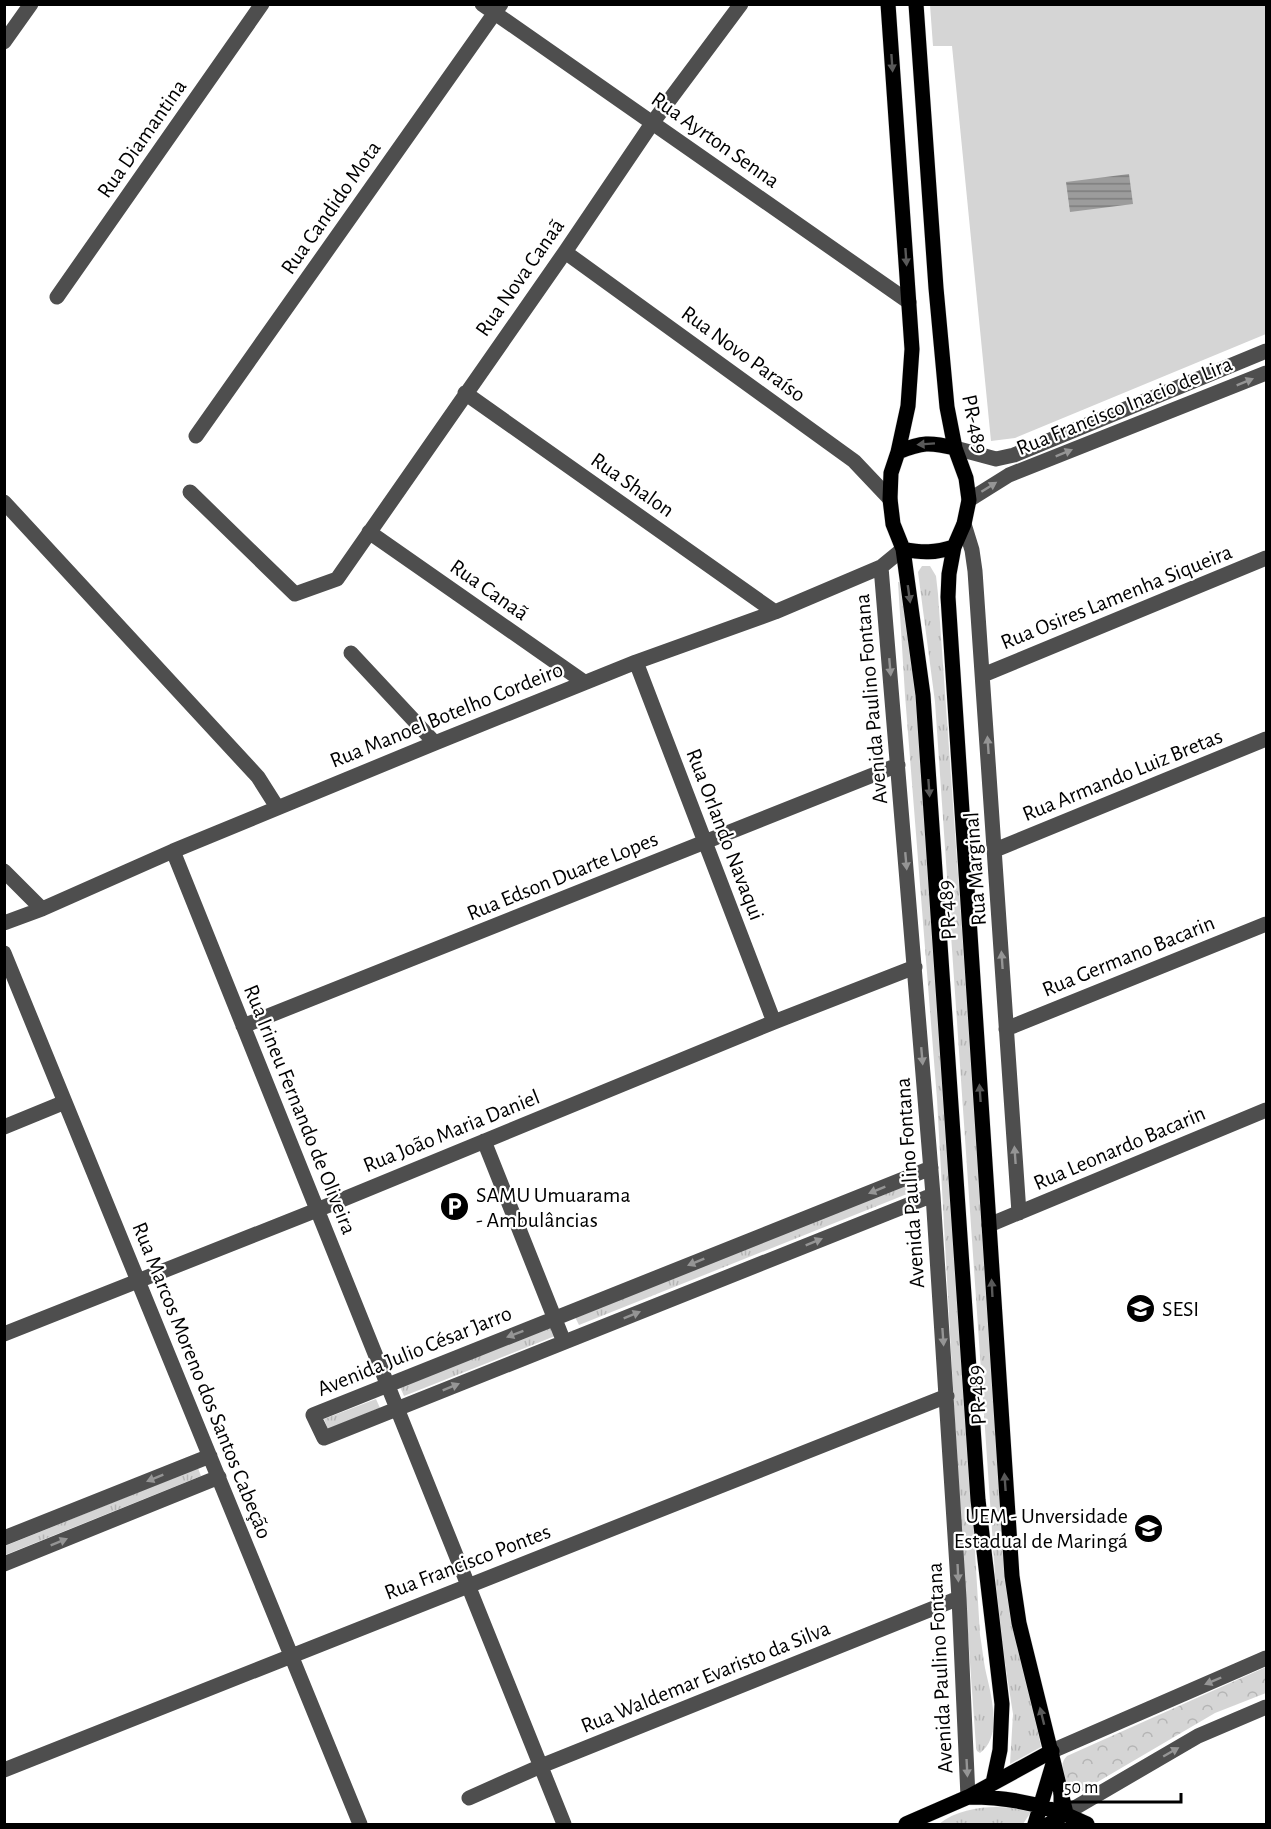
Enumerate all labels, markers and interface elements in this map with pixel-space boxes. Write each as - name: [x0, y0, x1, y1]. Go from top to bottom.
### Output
- one-way arrow: [888, 53, 897, 72]
- street label: Rua Diamantina: [93, 75, 191, 202]
- street label: Rua Ayrton Senna: [647, 88, 783, 192]
- street label: Rua Candido Mota: [277, 137, 385, 278]
- street label: Rua Nova Canaã: [471, 215, 568, 340]
- one-way arrow: [901, 248, 911, 267]
- street label: Rua Novo Paraíso: [677, 302, 810, 406]
- street label: Rua Francisco Inacio de Lira: [1013, 353, 1235, 459]
- one-way arrow: [1237, 377, 1255, 387]
- street label: PR-489: [958, 392, 992, 456]
- one-way arrow: [916, 440, 935, 449]
- street label: Rua Shalon: [587, 448, 678, 521]
- one-way arrow: [1055, 448, 1073, 457]
- one-way arrow: [981, 482, 997, 493]
- street label: Rua Osires Lamenha Siqueira: [998, 540, 1235, 653]
- street label: Rua Canaã: [446, 555, 533, 625]
- one-way arrow: [905, 585, 914, 604]
- street label: Avenida Paulino Fontana: [851, 593, 891, 805]
- street label: Rua Manoel Botelho Cordeiro: [327, 658, 566, 772]
- one-way arrow: [885, 658, 895, 677]
- street label: Rua Armando Luiz Bretas: [1019, 725, 1226, 825]
- one-way arrow: [983, 735, 993, 754]
- street label: Rua Orlando Navaqui: [682, 746, 768, 923]
- one-way arrow: [924, 779, 934, 798]
- street label: Rua Marginal: [960, 811, 990, 927]
- street label: Rua Edson Duarte Lopes: [464, 828, 661, 924]
- one-way arrow: [901, 852, 911, 871]
- street label: PR-489: [934, 879, 960, 941]
- street label: Rua Germano Bacarin: [1039, 911, 1218, 1001]
- one-way arrow: [997, 951, 1007, 970]
- street label: Rua Irineu Fernando de Oliveira: [240, 981, 360, 1237]
- one-way arrow: [917, 1046, 927, 1065]
- street label: Avenida Paulino Fontana: [892, 1077, 928, 1289]
- one-way arrow: [975, 1084, 985, 1103]
- street label: Rua João Maria Daniel: [360, 1085, 543, 1176]
- street label: Rua Leonardo Bacarin: [1030, 1102, 1209, 1194]
- one-way arrow: [1010, 1145, 1020, 1164]
- place label: SAMU Umuarama - Ambulâncias: [476, 1184, 631, 1231]
- one-way arrow: [868, 1186, 886, 1195]
- parking icon: SAMU Umuarama - Ambulâncias: [439, 1191, 471, 1223]
- street label: Rua Marcos Moreno dos Santos Cabeção: [128, 1219, 276, 1542]
- one-way arrow: [805, 1237, 823, 1247]
- one-way arrow: [687, 1258, 705, 1267]
- one-way arrow: [987, 1278, 997, 1297]
- school or university icon: SESI: [1125, 1292, 1157, 1324]
- place label: SESI: [1162, 1298, 1199, 1320]
- street label: Avenida Julio César Jarro: [314, 1302, 515, 1400]
- one-way arrow: [624, 1310, 642, 1320]
- one-way arrow: [938, 1327, 948, 1346]
- one-way arrow: [505, 1329, 523, 1339]
- street label: PR-489: [964, 1364, 990, 1426]
- one-way arrow: [443, 1382, 461, 1392]
- one-way arrow: [146, 1473, 164, 1483]
- one-way arrow: [1000, 1473, 1010, 1492]
- place label: UEM - Unversidade Estadual de Maringá: [954, 1505, 1128, 1552]
- school or university icon: UEM - Unversidade Estadual de Maringá: [1133, 1512, 1165, 1544]
- street label: Rua Francisco Pontes: [381, 1520, 553, 1604]
- one-way arrow: [50, 1537, 68, 1547]
- street label: Avenida Paulino Fontana: [923, 1562, 957, 1774]
- one-way arrow: [953, 1564, 962, 1583]
- street label: Rua Waldemar Evaristo da Silva: [578, 1617, 833, 1737]
- one-way arrow: [1203, 1676, 1221, 1686]
- one-way arrow: [1037, 1706, 1047, 1725]
- one-way arrow: [1162, 1747, 1179, 1757]
- one-way arrow: [962, 1759, 971, 1778]
- scale bar: [1055, 1766, 1181, 1804]
- text: 50 m: [1064, 1779, 1098, 1797]

